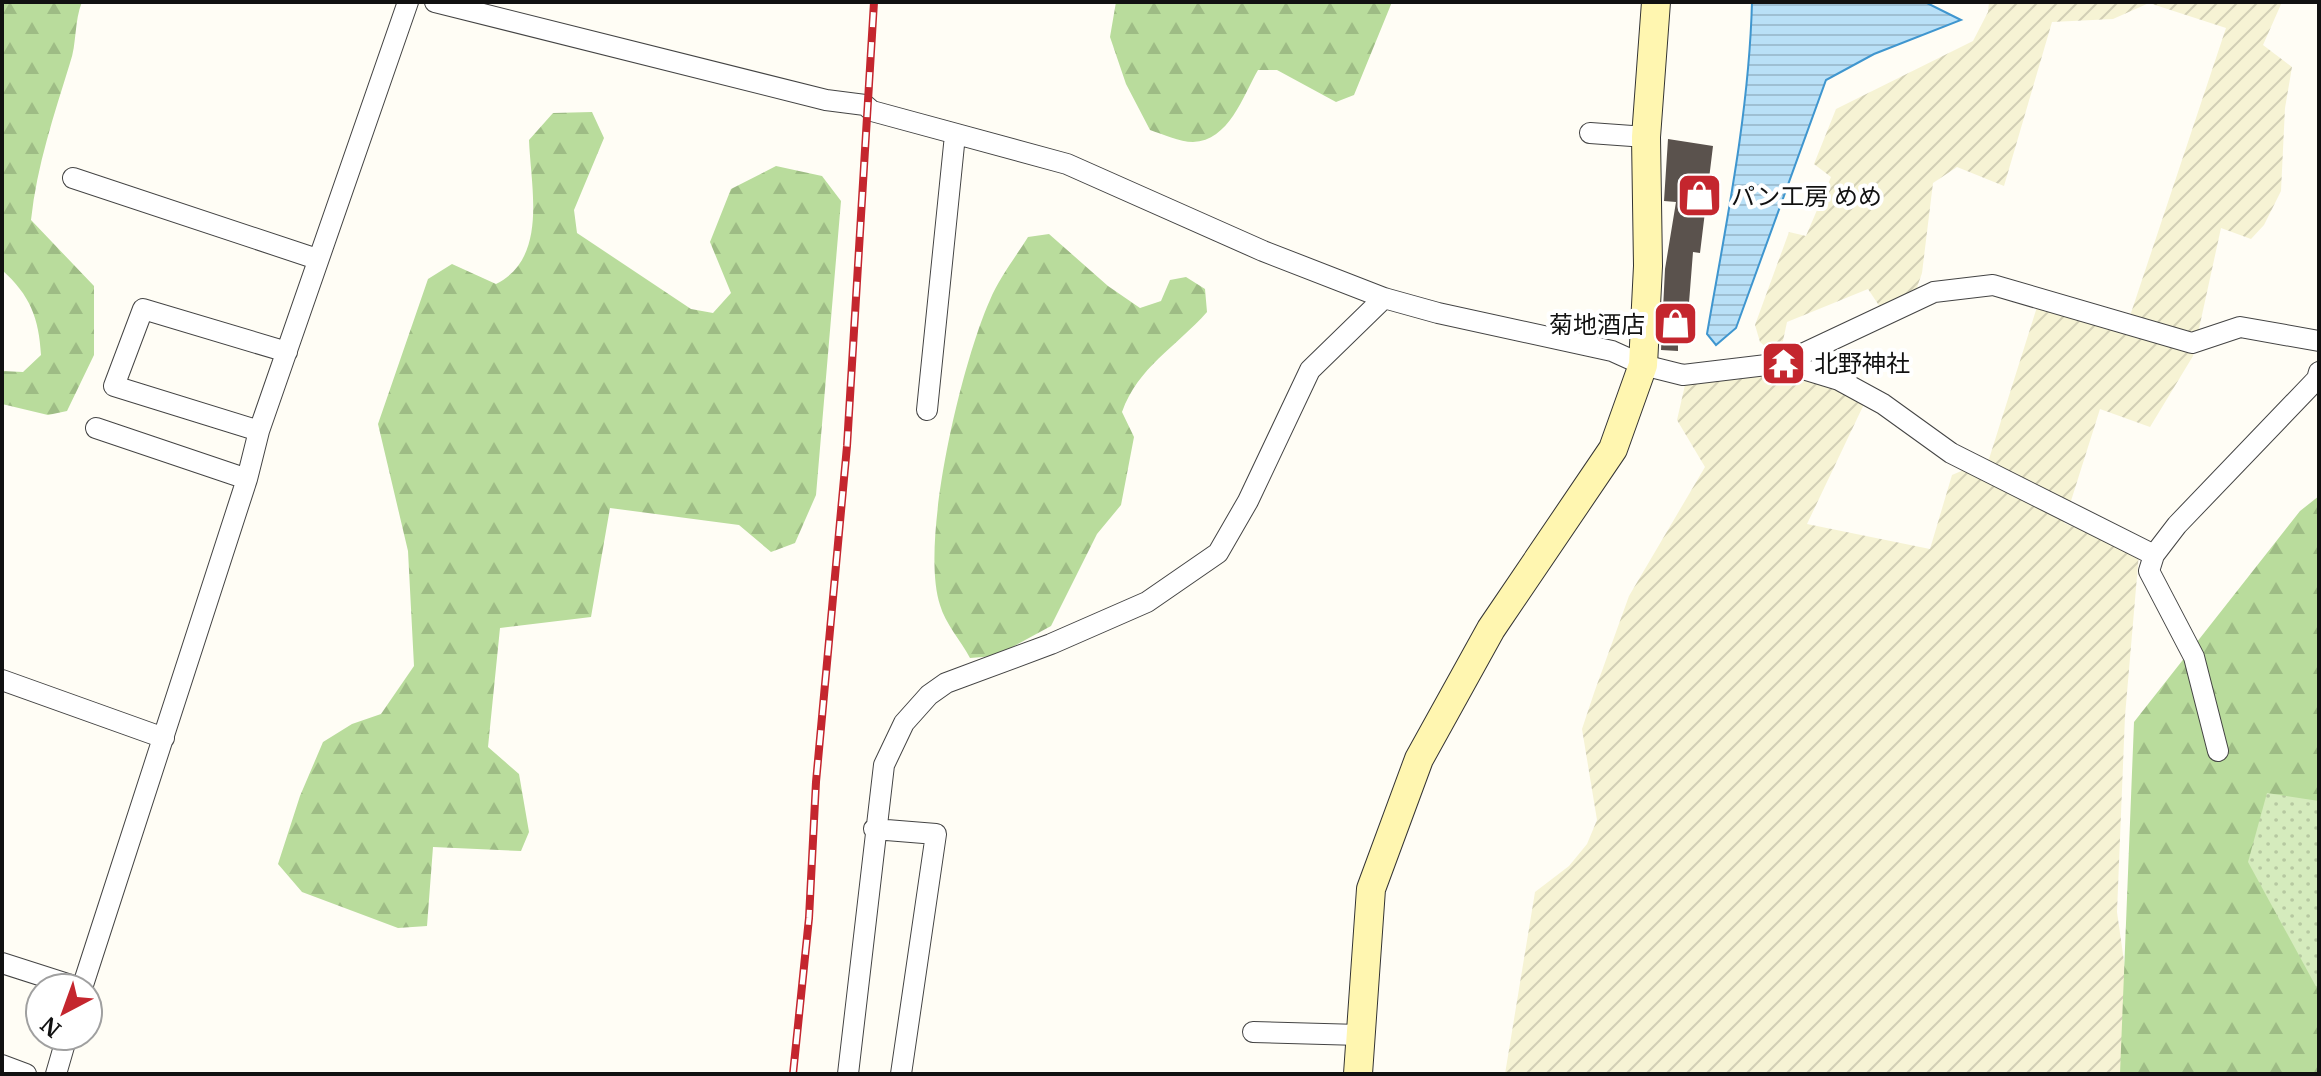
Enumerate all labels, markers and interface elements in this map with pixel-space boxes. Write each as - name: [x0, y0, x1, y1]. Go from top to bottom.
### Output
- shop icon: パン工房 めめ: [1676, 172, 1724, 220]
- place label: パン工房 めめ: [1731, 181, 1882, 212]
- shop icon: 菊地酒店: [1652, 300, 1700, 348]
- place label: 菊地酒店: [1549, 309, 1645, 340]
- temple icon: 北野神社: [1759, 339, 1807, 387]
- place label: 北野神社: [1814, 348, 1910, 379]
- north arrow: [24, 972, 104, 1052]
- text: N: [35, 1010, 67, 1043]

